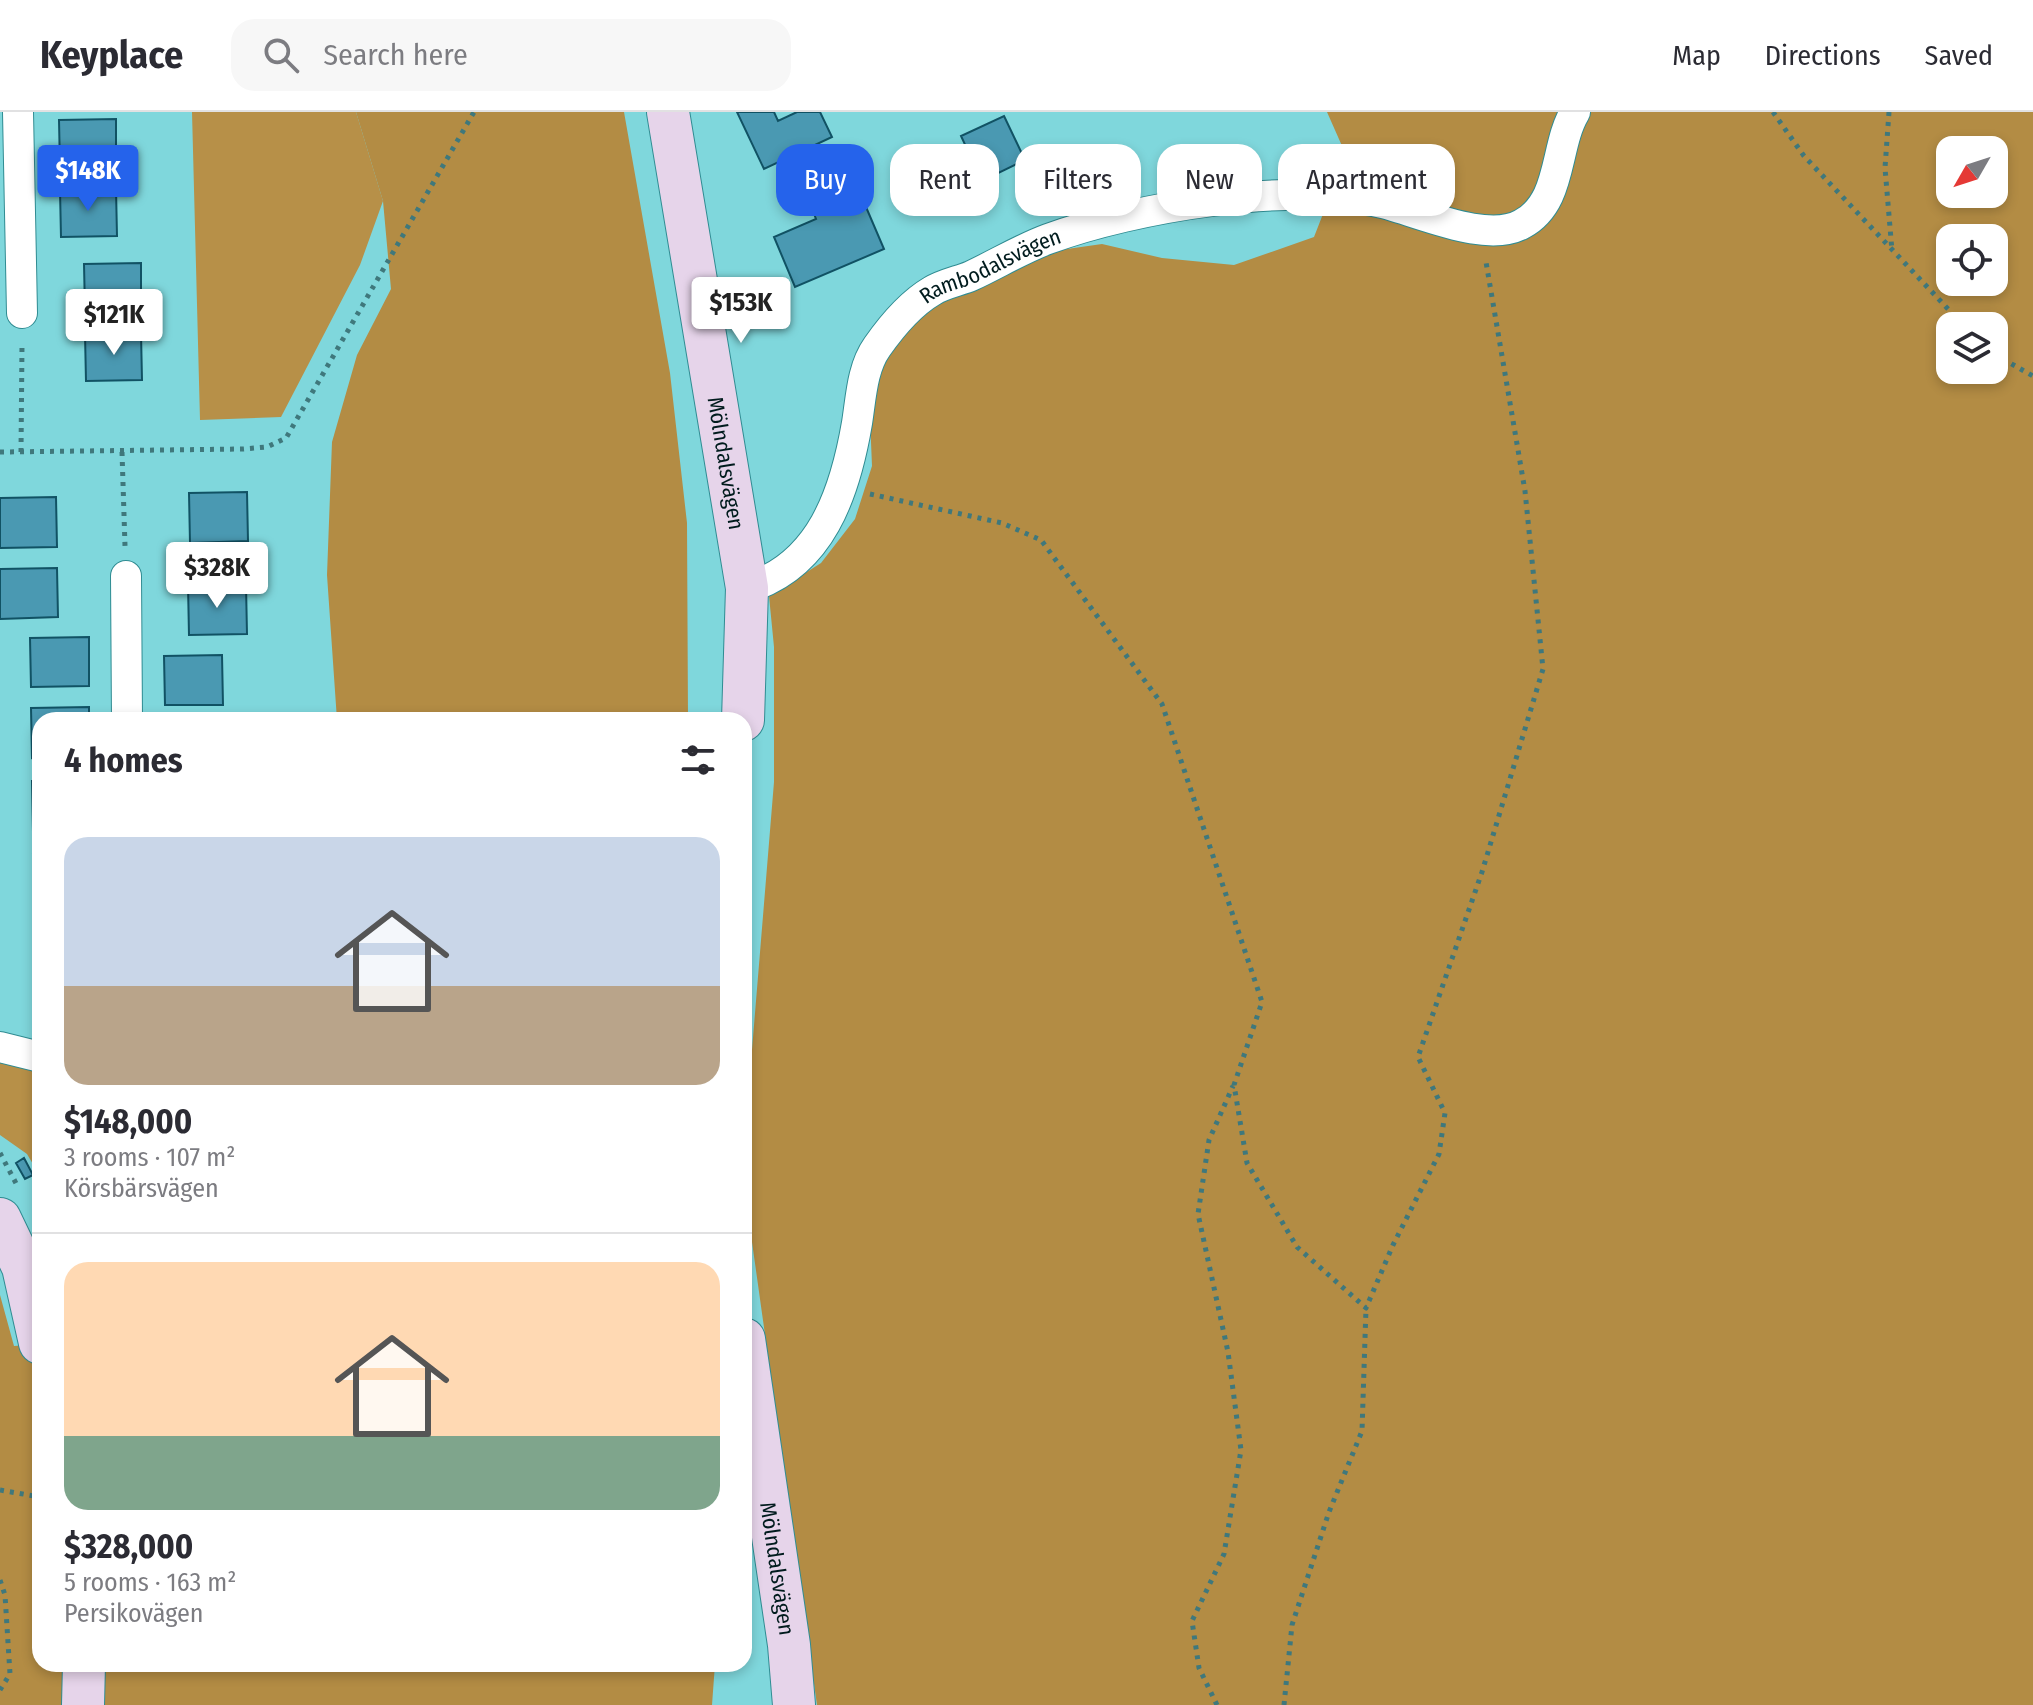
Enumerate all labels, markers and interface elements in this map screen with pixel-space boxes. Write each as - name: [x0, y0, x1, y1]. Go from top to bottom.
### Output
- search box: [231, 19, 791, 91]
- text: Keyplace: [40, 32, 183, 78]
- icon: search: [259, 33, 303, 77]
- text: Search here: [323, 37, 468, 73]
- text: Map: [1672, 39, 1721, 72]
- text: Directions: [1765, 39, 1881, 72]
- text: Saved: [1925, 39, 1993, 72]
- north arrow: [1936, 136, 2008, 208]
- map controls: [1936, 136, 2008, 384]
- chip: Buy: [776, 144, 874, 216]
- chip: Rent: [890, 144, 999, 216]
- chip: Filters: [1015, 144, 1141, 216]
- chip: New: [1157, 144, 1262, 216]
- chip: Apartment: [1278, 144, 1455, 216]
- pin: $148K: [32, 145, 144, 213]
- text: $148K: [55, 155, 121, 186]
- street label: Rambodalsvägen: [914, 223, 1064, 309]
- button: locate: [1936, 224, 2008, 296]
- pin: $153K: [685, 277, 797, 345]
- text: $153K: [710, 287, 772, 318]
- pin: $121K: [58, 289, 170, 357]
- text: $121K: [84, 299, 144, 330]
- button: layers: [1936, 312, 2008, 384]
- street label: Mölndalsvägen: [701, 395, 750, 532]
- pin: $328K: [161, 542, 273, 610]
- text: $328K: [184, 552, 250, 583]
- icon: filters: [676, 738, 720, 782]
- text: 4 homes: [64, 740, 183, 781]
- icon: home: [320, 889, 464, 1033]
- text: $148,000: [64, 1101, 192, 1142]
- text: 3 rooms · 107 m²: [64, 1142, 236, 1173]
- text: Körsbärsvägen: [64, 1173, 219, 1204]
- icon: home: [320, 1314, 464, 1458]
- street label: Mölndalsvägen: [754, 1500, 800, 1637]
- text: $328,000: [64, 1526, 193, 1567]
- text: 5 rooms · 163 m²: [64, 1567, 237, 1598]
- text: Persikovägen: [64, 1598, 204, 1629]

